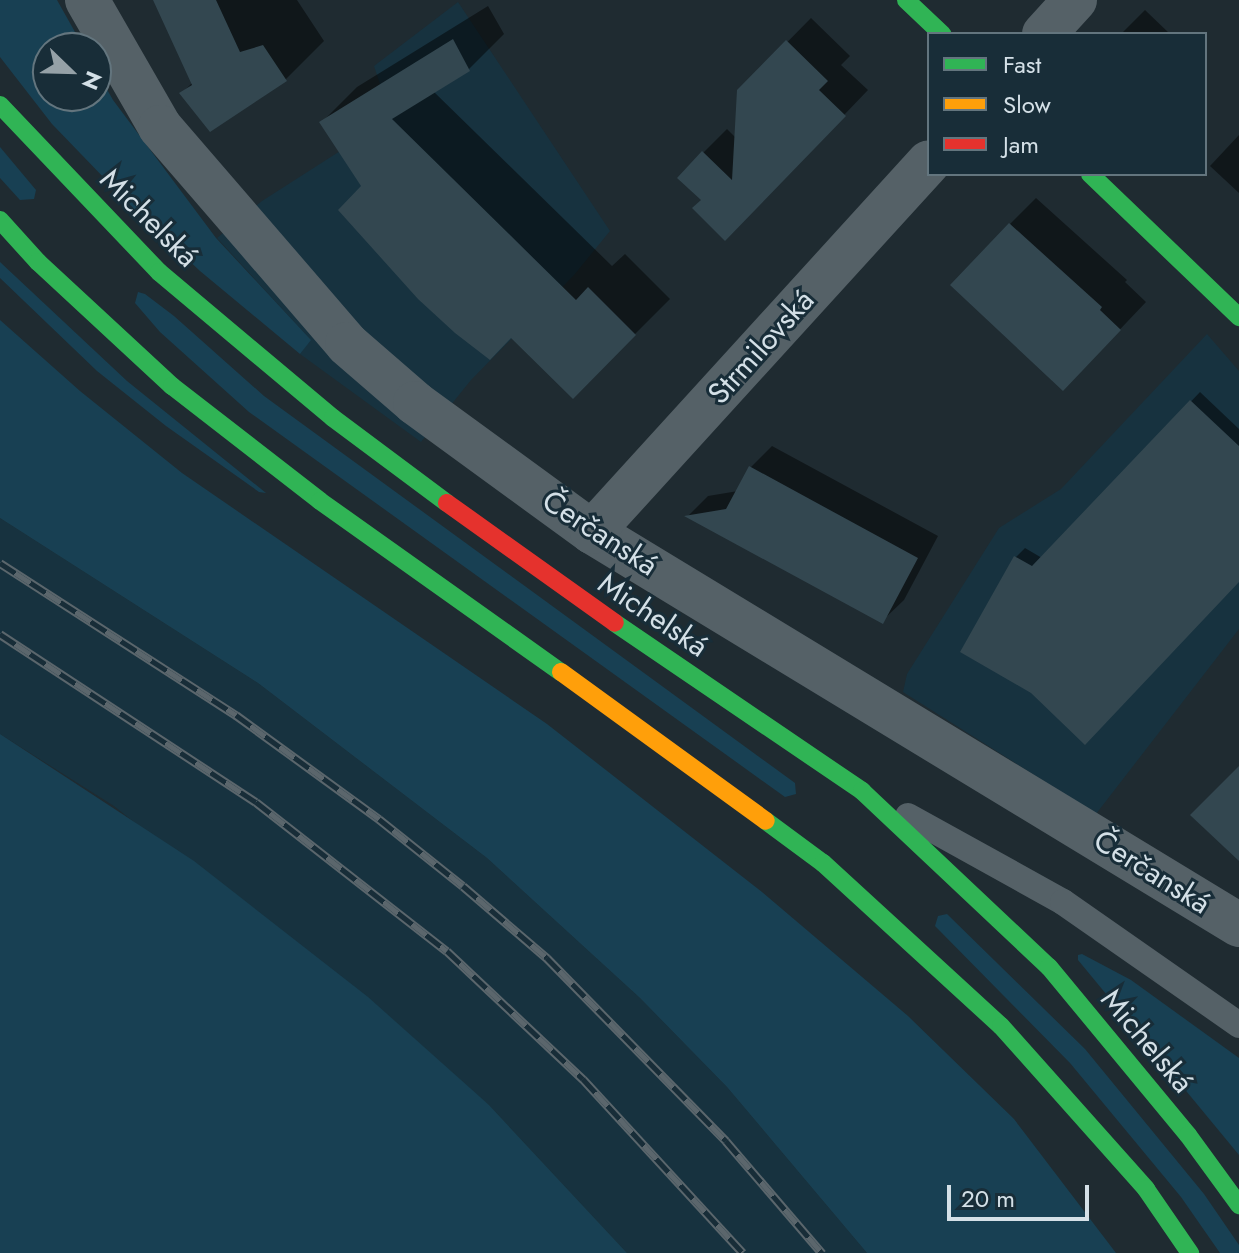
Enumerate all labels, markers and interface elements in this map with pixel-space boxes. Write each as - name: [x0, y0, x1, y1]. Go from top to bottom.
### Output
- north arrow: [32, 32, 112, 112]
- legend: [927, 32, 1207, 176]
- text: Fast: [1003, 47, 1041, 82]
- text: N: [74, 66, 110, 95]
- text: Slow: [1003, 87, 1051, 122]
- text: Jam: [1003, 127, 1039, 162]
- street label: Michelská: [92, 161, 206, 275]
- street label: Strmilovská: [700, 283, 822, 411]
- street label: Čerčanská: [536, 482, 664, 584]
- street label: Michelská: [591, 565, 715, 665]
- street label: Čerčanská: [1087, 822, 1217, 922]
- street label: Michelská: [1093, 982, 1201, 1100]
- scale bar: [951, 1169, 1093, 1219]
- text: 20 m: [961, 1181, 1015, 1216]

